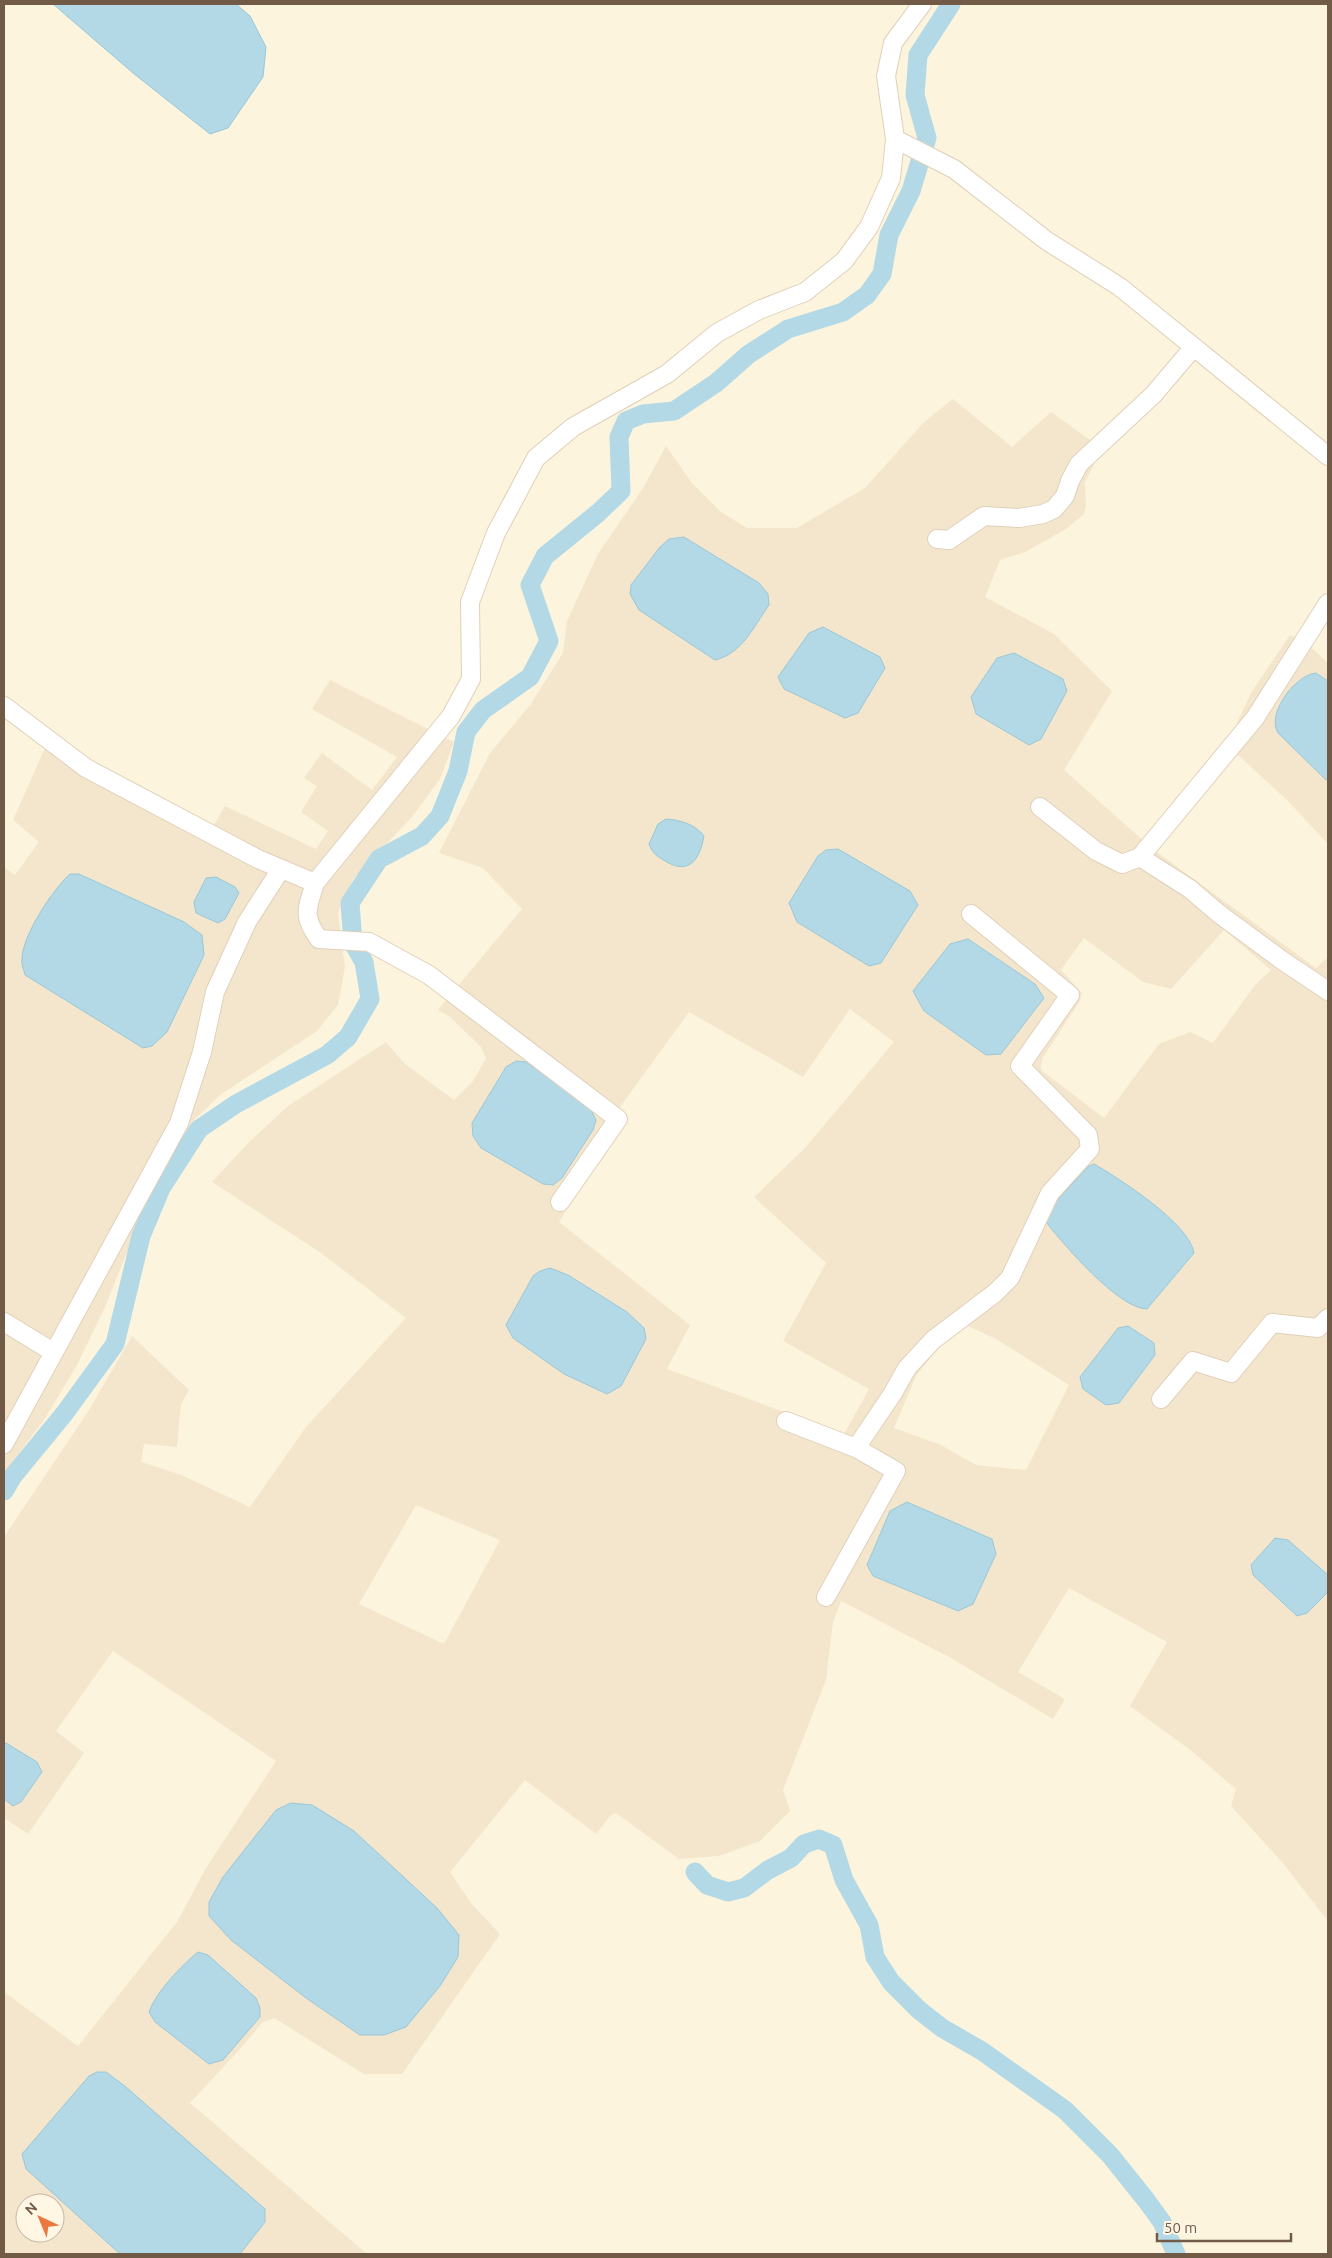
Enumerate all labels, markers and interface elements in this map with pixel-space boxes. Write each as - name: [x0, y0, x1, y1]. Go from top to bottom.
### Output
- north arrow: [15, 2193, 65, 2243]
- text: N: [22, 2199, 40, 2218]
- scale bar: [1157, 2210, 1291, 2242]
- text: 50 m: [1164, 2219, 1197, 2236]

